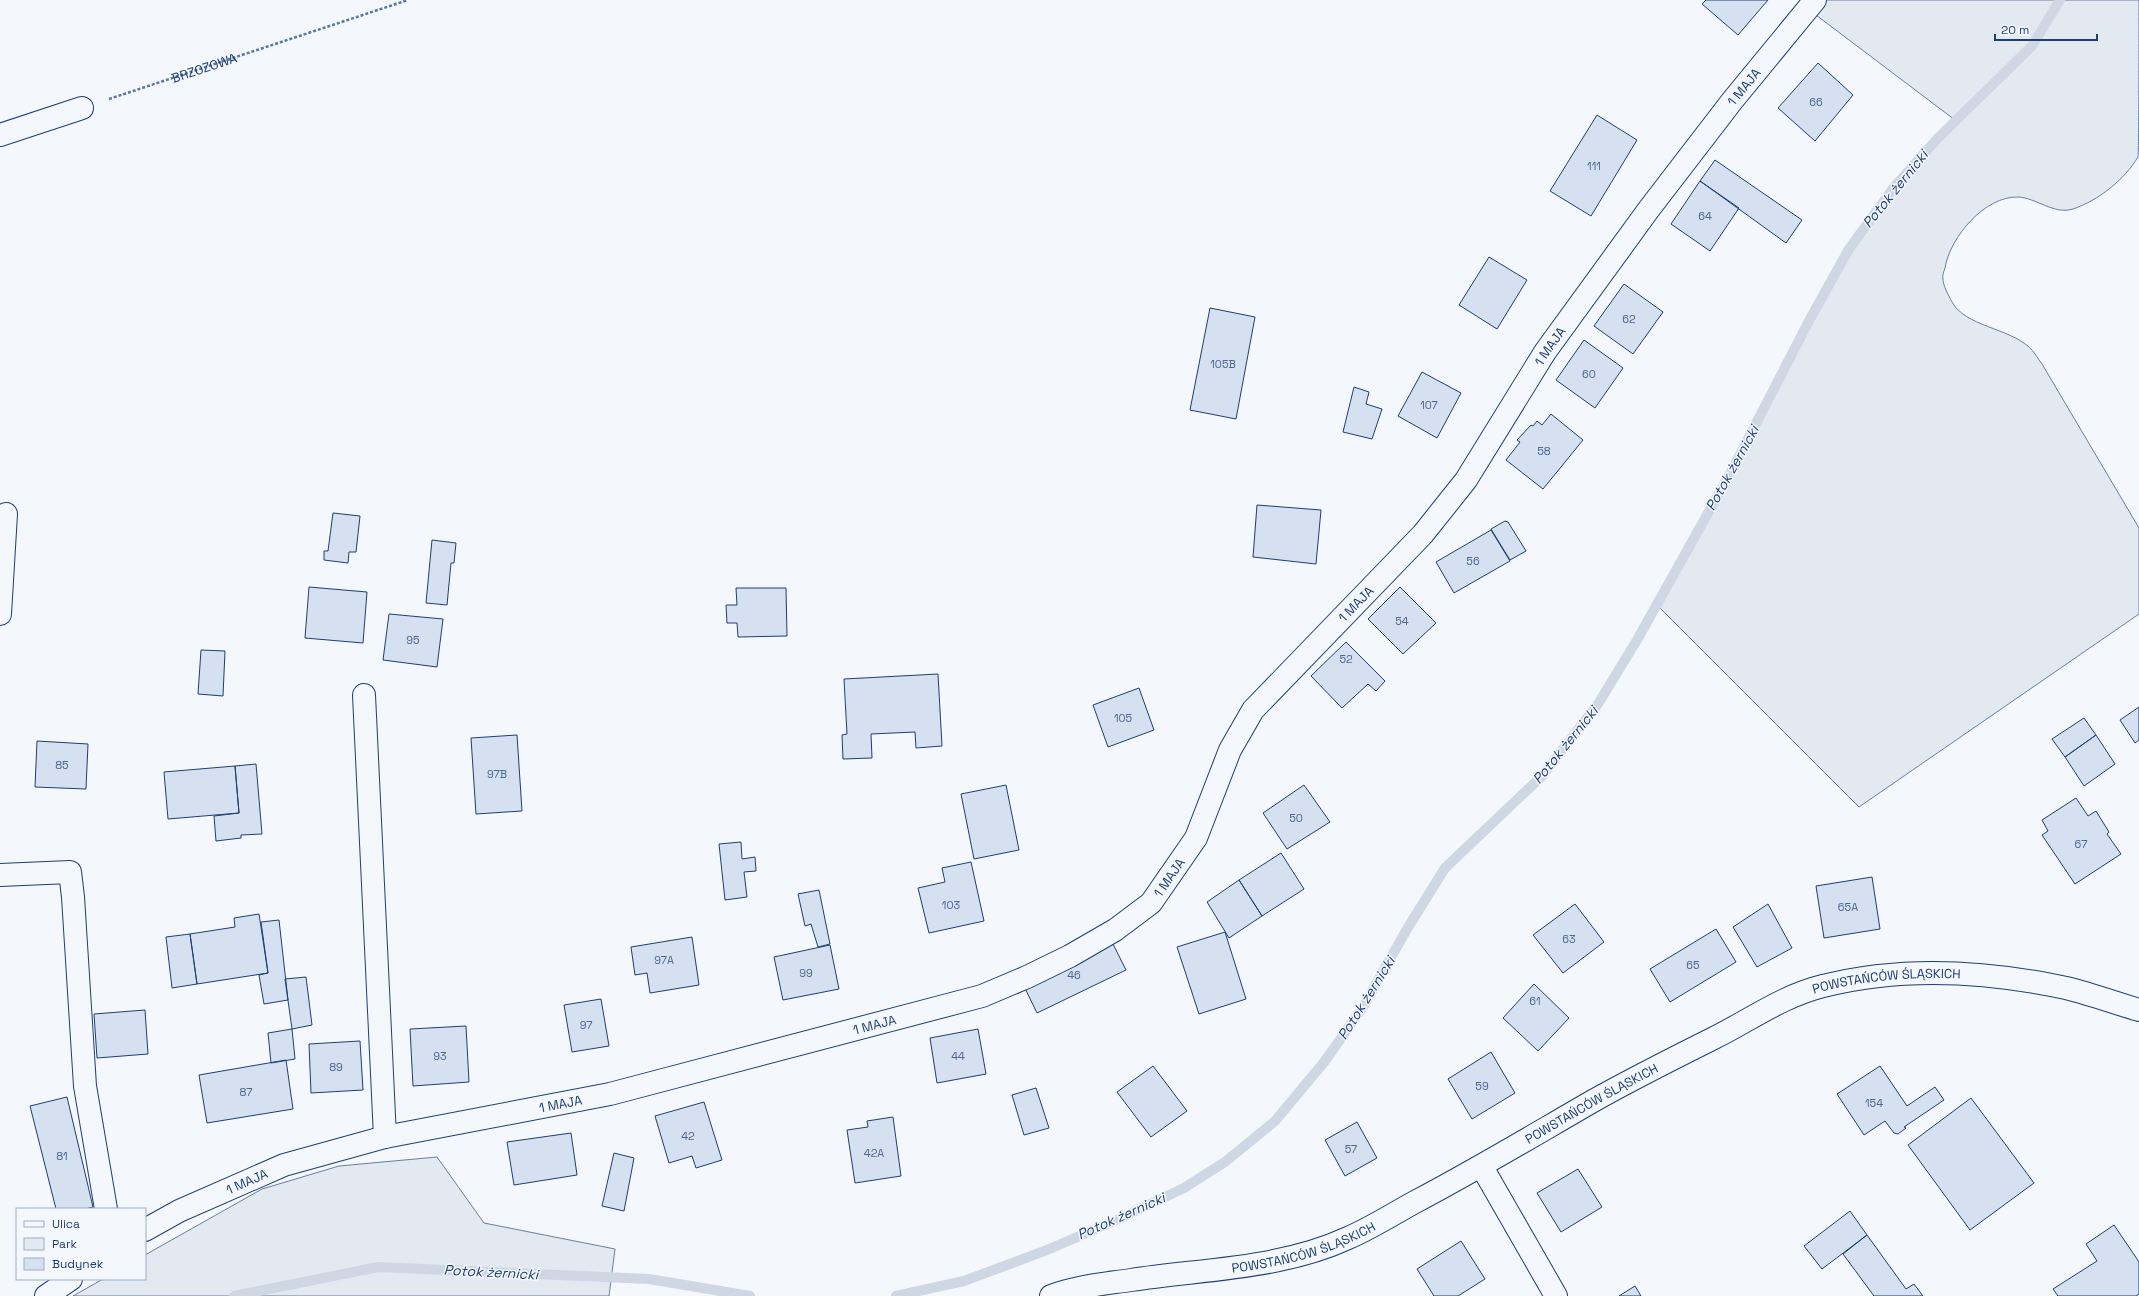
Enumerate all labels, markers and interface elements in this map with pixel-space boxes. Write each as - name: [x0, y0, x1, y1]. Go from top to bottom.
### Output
- scale bar: [1995, 16, 2097, 42]
- text: 20 m: [2001, 22, 2029, 38]
- street label: BRZOZOWA: [169, 49, 239, 86]
- street label: 1 MAJA: [1723, 64, 1764, 109]
- house number: 66: [1809, 95, 1823, 109]
- water label: Potok żernicki: [1858, 145, 1933, 231]
- house number: 111: [1587, 159, 1601, 173]
- house number: 64: [1698, 209, 1712, 223]
- house number: 62: [1622, 312, 1636, 326]
- street label: 1 MAJA: [1530, 323, 1569, 369]
- house number: 105B: [1210, 357, 1236, 371]
- house number: 60: [1582, 367, 1596, 381]
- house number: 107: [1420, 398, 1438, 412]
- water label: Potok żernicki: [1701, 421, 1764, 514]
- house number: 58: [1537, 444, 1551, 458]
- house number: 56: [1466, 554, 1480, 568]
- street label: 1 MAJA: [1334, 582, 1377, 625]
- house number: 54: [1395, 614, 1409, 628]
- house number: 95: [406, 633, 420, 647]
- house number: 52: [1339, 652, 1353, 666]
- water label: Potok żernicki: [1528, 701, 1603, 787]
- house number: 105: [1114, 711, 1133, 725]
- house number: 85: [55, 758, 69, 772]
- house number: 97B: [487, 767, 507, 781]
- house number: 50: [1289, 811, 1303, 825]
- house number: 67: [2075, 837, 2087, 851]
- street label: 1 MAJA: [1149, 855, 1188, 900]
- house number: 103: [942, 898, 961, 912]
- house number: 65A: [1838, 900, 1858, 914]
- house number: 63: [1562, 932, 1576, 946]
- water label: Potok żernicki: [1333, 952, 1399, 1043]
- house number: 97A: [654, 953, 674, 967]
- house number: 65: [1686, 958, 1700, 972]
- street label: POWSTAŃCÓW ŚLĄSKICH: [1810, 964, 1961, 997]
- house number: 99: [799, 966, 813, 980]
- house number: 46: [1067, 968, 1081, 982]
- house number: 61: [1529, 994, 1541, 1008]
- street label: 1 MAJA: [851, 1011, 898, 1038]
- house number: 97: [580, 1018, 592, 1032]
- house number: 93: [433, 1049, 447, 1063]
- house number: 44: [951, 1049, 965, 1063]
- street label: POWSTAŃCÓW ŚLĄSKICH: [1522, 1059, 1661, 1147]
- house number: 89: [329, 1060, 343, 1074]
- house number: 59: [1475, 1079, 1489, 1093]
- house number: 87: [240, 1085, 252, 1099]
- street label: 1 MAJA: [537, 1091, 584, 1116]
- house number: 154: [1865, 1096, 1883, 1110]
- house number: 42: [681, 1129, 695, 1143]
- house number: 57: [1345, 1142, 1357, 1156]
- house number: 42A: [864, 1146, 884, 1160]
- house number: 81: [56, 1149, 68, 1163]
- street label: 1 MAJA: [223, 1165, 270, 1198]
- water label: Potok żernicki: [1074, 1188, 1169, 1243]
- legend: [16, 1208, 146, 1280]
- text: Ulica: [52, 1216, 80, 1232]
- street label: POWSTAŃCÓW ŚLĄSKICH: [1230, 1218, 1378, 1276]
- text: Park: [52, 1236, 77, 1252]
- text: Budynek: [52, 1256, 104, 1272]
- water label: Potok żernicki: [443, 1261, 540, 1284]

